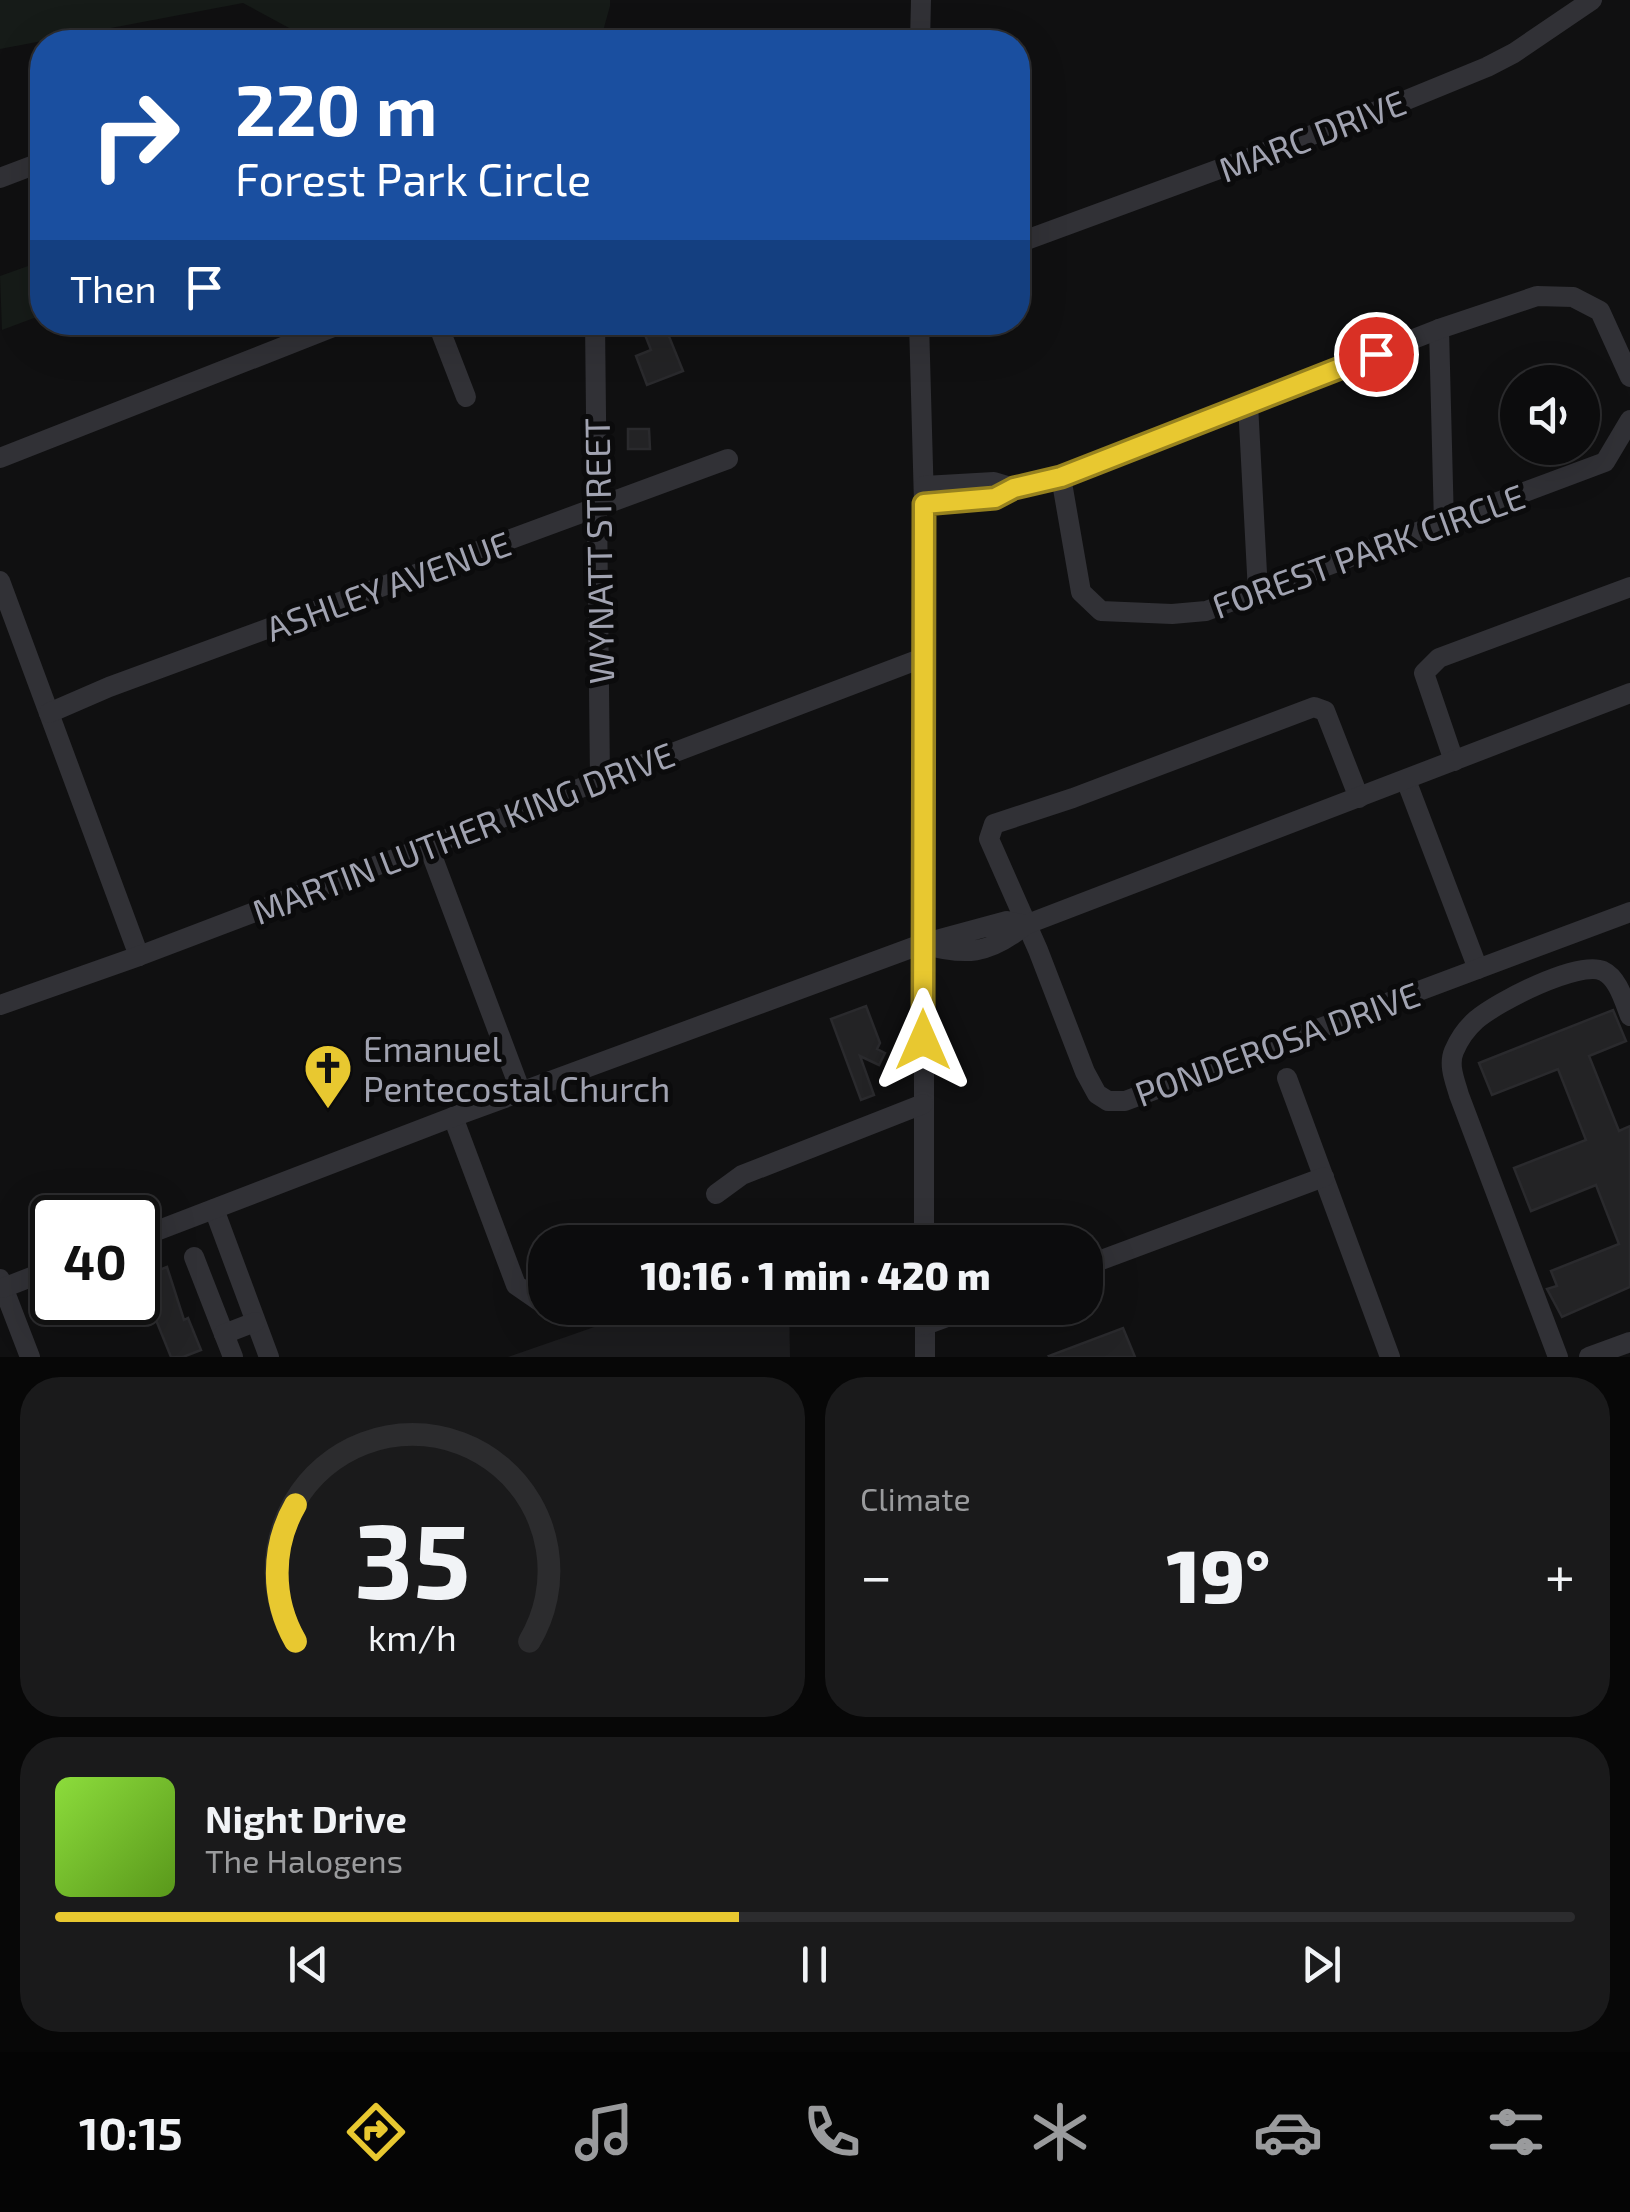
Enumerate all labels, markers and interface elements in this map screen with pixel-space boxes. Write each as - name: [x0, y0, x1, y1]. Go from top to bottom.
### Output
- text: 220 m: [235, 66, 437, 150]
- icon: right: [70, 70, 200, 200]
- street label: MARC DRIVE: [1213, 80, 1411, 190]
- text: Forest Park Circle: [235, 151, 591, 205]
- icon: arrive: [177, 260, 232, 315]
- text: Then: [70, 265, 157, 311]
- pin: [1334, 312, 1419, 397]
- icon: arrive: [1349, 327, 1404, 382]
- map controls: [1500, 365, 1600, 465]
- button: sound: [1500, 365, 1600, 465]
- street label: WYNATT STREET: [575, 418, 621, 684]
- street label: FOREST PARK CIRCLE: [1206, 474, 1530, 626]
- street label: ASHLEY AVENUE: [260, 521, 516, 649]
- street label: MARTIN LUTHER KING DRIVE: [246, 732, 680, 932]
- street label: PONDEROSA DRIVE: [1129, 972, 1425, 1114]
- position arrow: [871, 988, 975, 1092]
- place label: Emanuel Pentecostal Church: [363, 1027, 670, 1109]
- church icon: Emanuel Pentecostal Church: [302, 1042, 354, 1110]
- speed limit sign: 40: [30, 1195, 160, 1325]
- text: 10:16 · 1 min · 420 m: [640, 1252, 991, 1298]
- text: Climate: [860, 1479, 971, 1517]
- text: 35: [354, 1495, 471, 1620]
- text: 19°: [1166, 1528, 1270, 1618]
- text: −: [860, 1541, 892, 1607]
- text: +: [1545, 1541, 1575, 1607]
- text: km/h: [368, 1615, 457, 1658]
- text: Night Drive: [205, 1795, 407, 1841]
- text: The Halogens: [205, 1841, 403, 1879]
- icon: previous: [281, 1937, 336, 1992]
- icon: pause: [787, 1937, 842, 1992]
- icon: next: [1294, 1937, 1349, 1992]
- icon: directions: [341, 2097, 411, 2167]
- icon: music: [569, 2097, 639, 2167]
- icon: phone: [797, 2097, 867, 2167]
- icon: climate: [1025, 2097, 1095, 2167]
- icon: car: [1253, 2097, 1323, 2167]
- icon: filters: [1481, 2097, 1551, 2167]
- text: 10:15: [79, 2105, 183, 2159]

